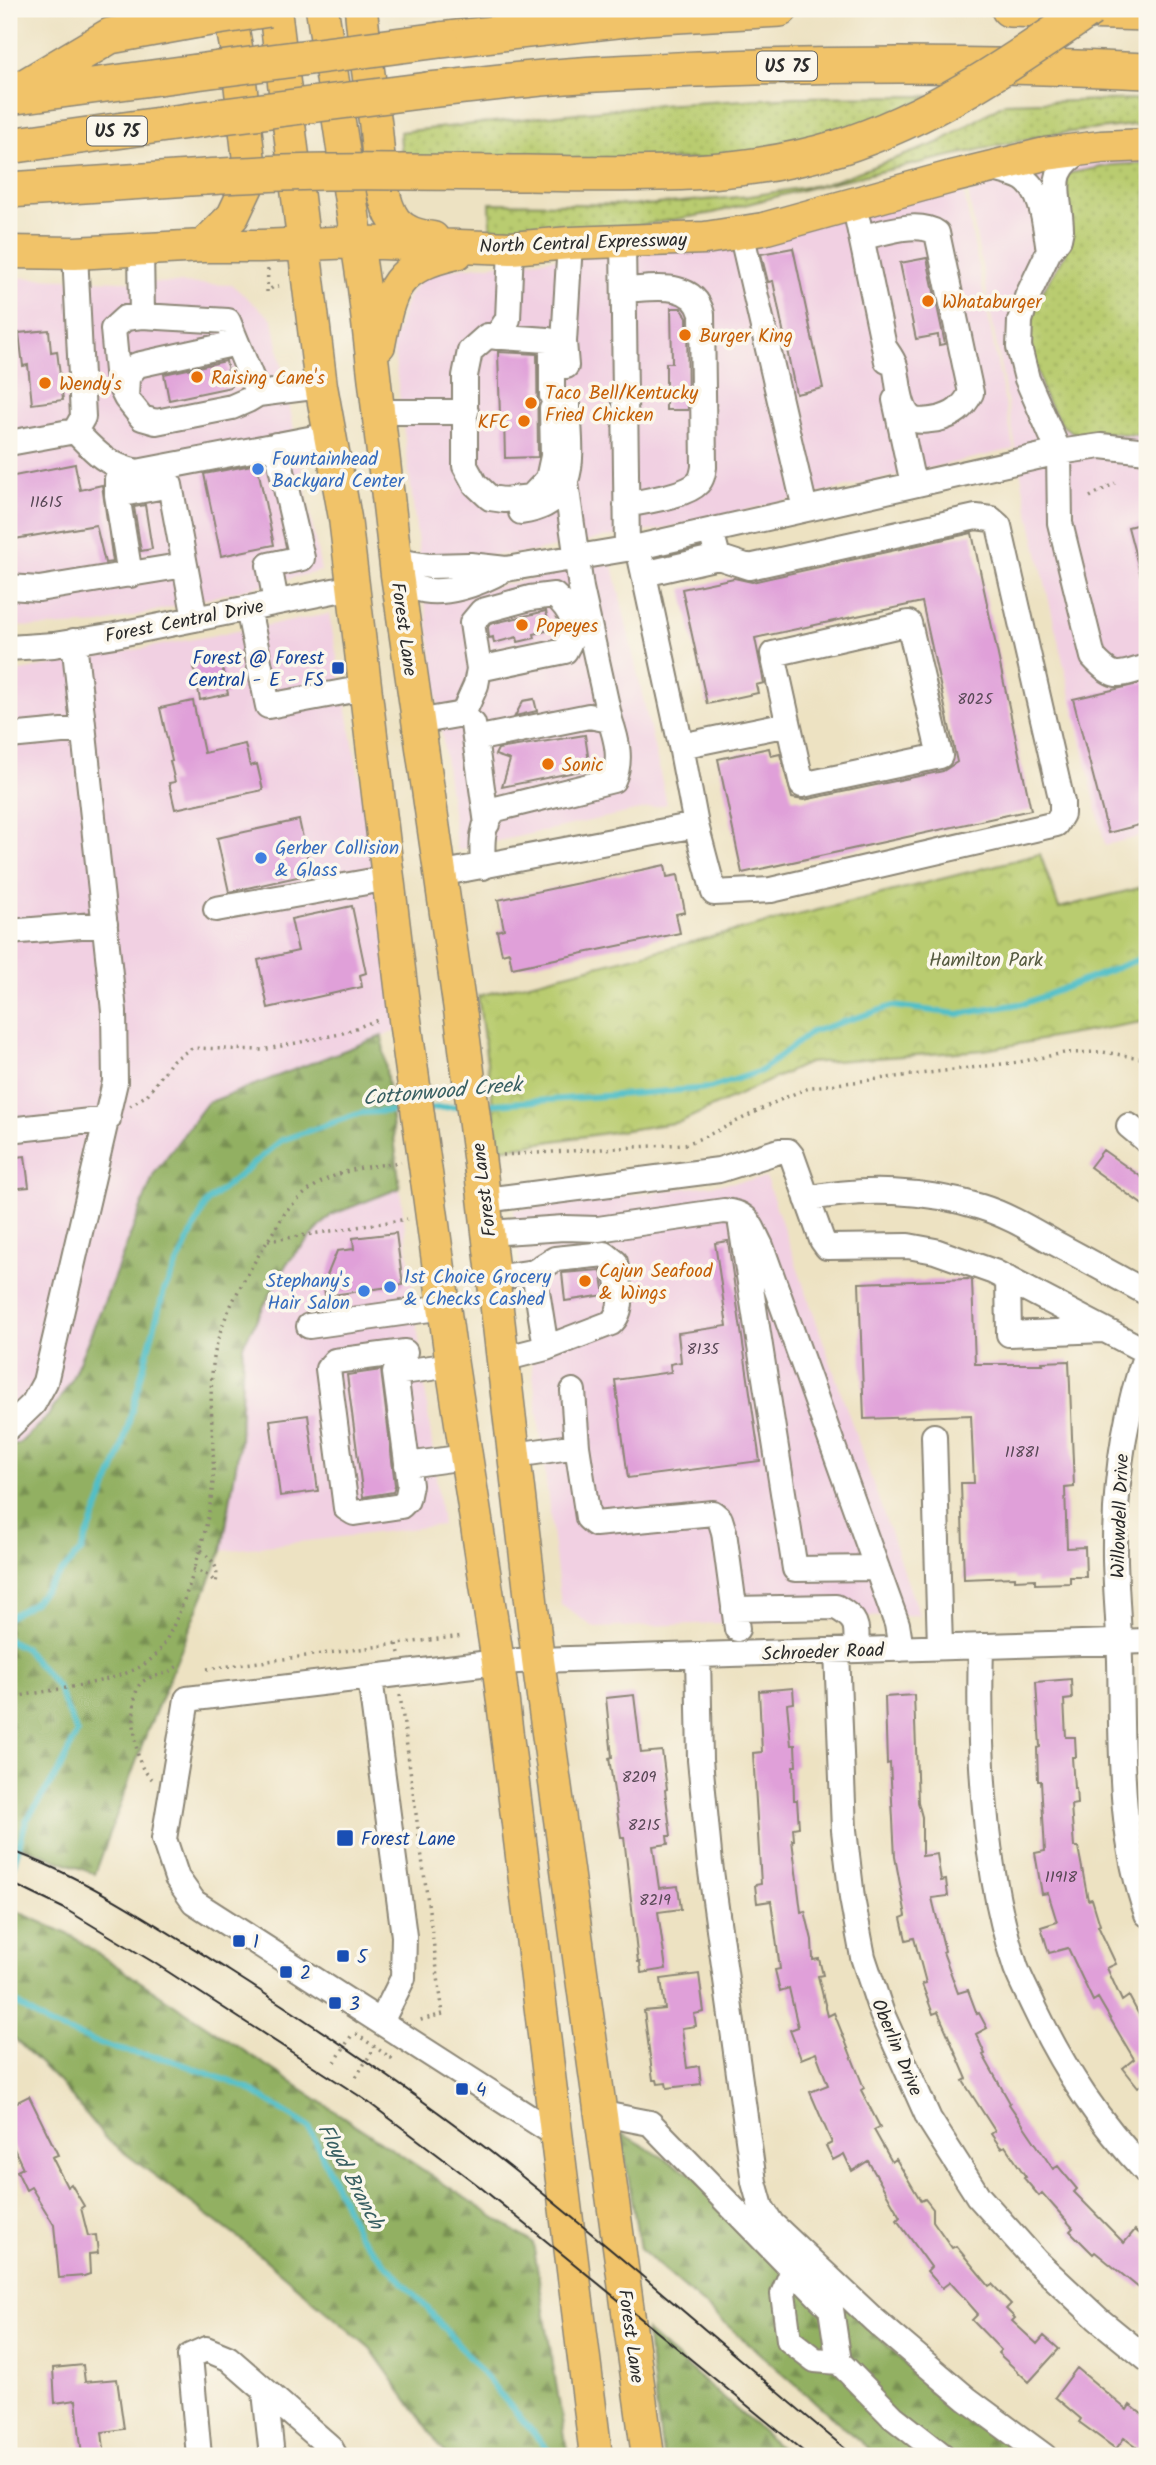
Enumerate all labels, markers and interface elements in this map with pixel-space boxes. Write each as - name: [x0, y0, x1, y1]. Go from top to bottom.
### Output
- road number: US 75: [757, 52, 817, 80]
- road number: US 75: [87, 116, 147, 146]
- street label: North Central Expressway: [479, 225, 688, 263]
- place label: Whataburger: [942, 288, 1043, 318]
- marker: Whataburger: [920, 293, 936, 309]
- place label: Burger King: [699, 322, 793, 352]
- marker: Burger King: [677, 327, 693, 343]
- place label: Raising Cane's: [211, 364, 325, 394]
- marker: Raising Cane's: [189, 369, 205, 385]
- place label: Wendy's: [59, 370, 122, 400]
- marker: Wendy's: [37, 375, 53, 391]
- place label: Taco Bell/Kentucky Fried Chicken: [545, 379, 699, 431]
- marker: Taco Bell/Kentucky Fried Chicken: [523, 395, 539, 411]
- place label: KFC: [477, 408, 510, 438]
- marker: KFC: [516, 413, 532, 429]
- place label: Fountainhead Backyard Center: [272, 445, 406, 497]
- marker: Fountainhead Backyard Center: [250, 461, 266, 477]
- house number: 11615: [30, 490, 64, 515]
- street label: Forest Lane: [382, 580, 425, 679]
- street label: Forest Central Drive: [103, 592, 267, 652]
- place label: Popeyes: [536, 612, 598, 642]
- marker: Popeyes: [514, 617, 530, 633]
- place label: Forest @ Forest Central - E - FS: [188, 644, 325, 696]
- marker: Forest @ Forest Central - E - FS: [330, 660, 346, 676]
- house number: 8025: [957, 687, 994, 712]
- place label: Sonic: [562, 751, 604, 781]
- marker: Sonic: [540, 756, 556, 772]
- place label: Gerber Collision & Glass: [275, 834, 399, 886]
- marker: Gerber Collision & Glass: [253, 850, 269, 866]
- park label: Hamilton Park: [929, 946, 1043, 976]
- water label: Cottonwood Creek: [361, 1069, 526, 1116]
- street label: Forest Lane: [464, 1141, 506, 1238]
- place label: Cajun Seafood & Wings: [599, 1257, 713, 1309]
- place label: 1st Choice Grocery & Checks Cashed: [404, 1263, 552, 1315]
- place label: Stephany's Hair Salon: [266, 1267, 350, 1319]
- marker: Cajun Seafood & Wings: [577, 1273, 593, 1289]
- marker: 1st Choice Grocery & Checks Cashed: [382, 1279, 398, 1295]
- marker: Stephany's Hair Salon: [356, 1283, 372, 1299]
- house number: 8135: [687, 1337, 721, 1362]
- house number: 11881: [1005, 1440, 1039, 1465]
- street label: Willowdell Drive: [1104, 1453, 1138, 1579]
- street label: Schroeder Road: [761, 1636, 885, 1670]
- house number: 8209: [622, 1765, 657, 1790]
- house number: 8215: [628, 1813, 662, 1838]
- place label: Forest Lane: [361, 1825, 456, 1855]
- marker: Forest Lane: [335, 1828, 355, 1848]
- house number: 11918: [1045, 1865, 1078, 1890]
- house number: 8219: [639, 1888, 671, 1913]
- place label: 1: [253, 1928, 259, 1958]
- marker: 1: [231, 1933, 247, 1949]
- place label: 5: [357, 1943, 369, 1973]
- marker: 5: [335, 1948, 351, 1964]
- place label: 2: [300, 1959, 311, 1989]
- marker: 2: [278, 1964, 294, 1980]
- place label: 3: [349, 1990, 360, 2020]
- marker: 3: [327, 1995, 343, 2011]
- street label: Oberlin Drive: [862, 1995, 930, 2101]
- place label: 4: [476, 2076, 486, 2106]
- marker: 4: [454, 2081, 470, 2097]
- water label: Floyd Branch: [308, 2118, 392, 2237]
- street label: Forest Lane: [609, 2287, 652, 2386]

